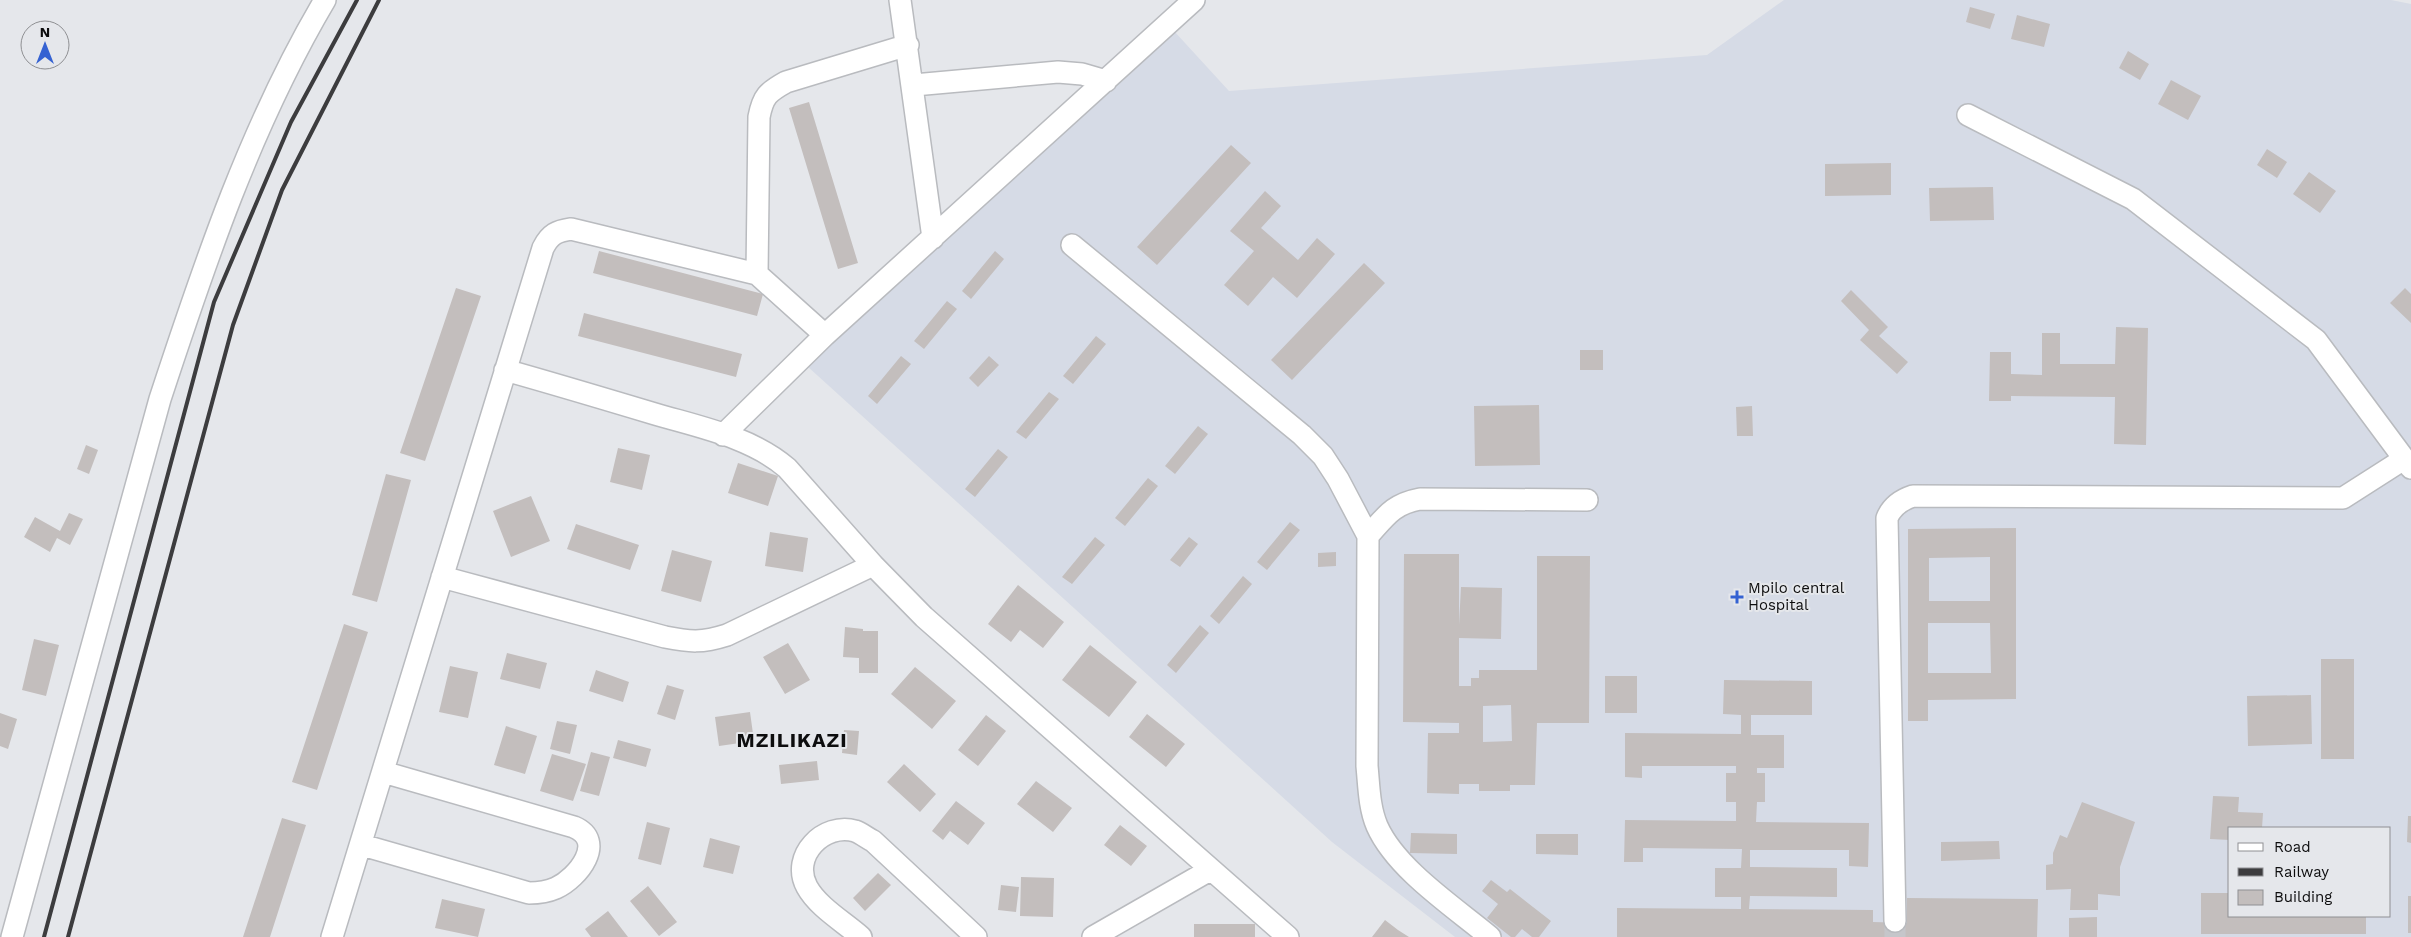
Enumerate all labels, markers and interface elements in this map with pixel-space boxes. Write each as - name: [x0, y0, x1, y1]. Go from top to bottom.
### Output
- north arrow: [20, 20, 70, 70]
- text: N: [40, 24, 50, 40]
- place label: Mpilo central Hospital: [1748, 579, 1845, 614]
- marker: Mpilo central Hospital: [1730, 590, 1744, 604]
- district label: MZILIKAZI: [736, 728, 848, 752]
- legend: [2228, 827, 2391, 917]
- text: Road: [2274, 838, 2311, 856]
- text: Railway: [2274, 863, 2329, 881]
- text: Building: [2274, 888, 2332, 906]

